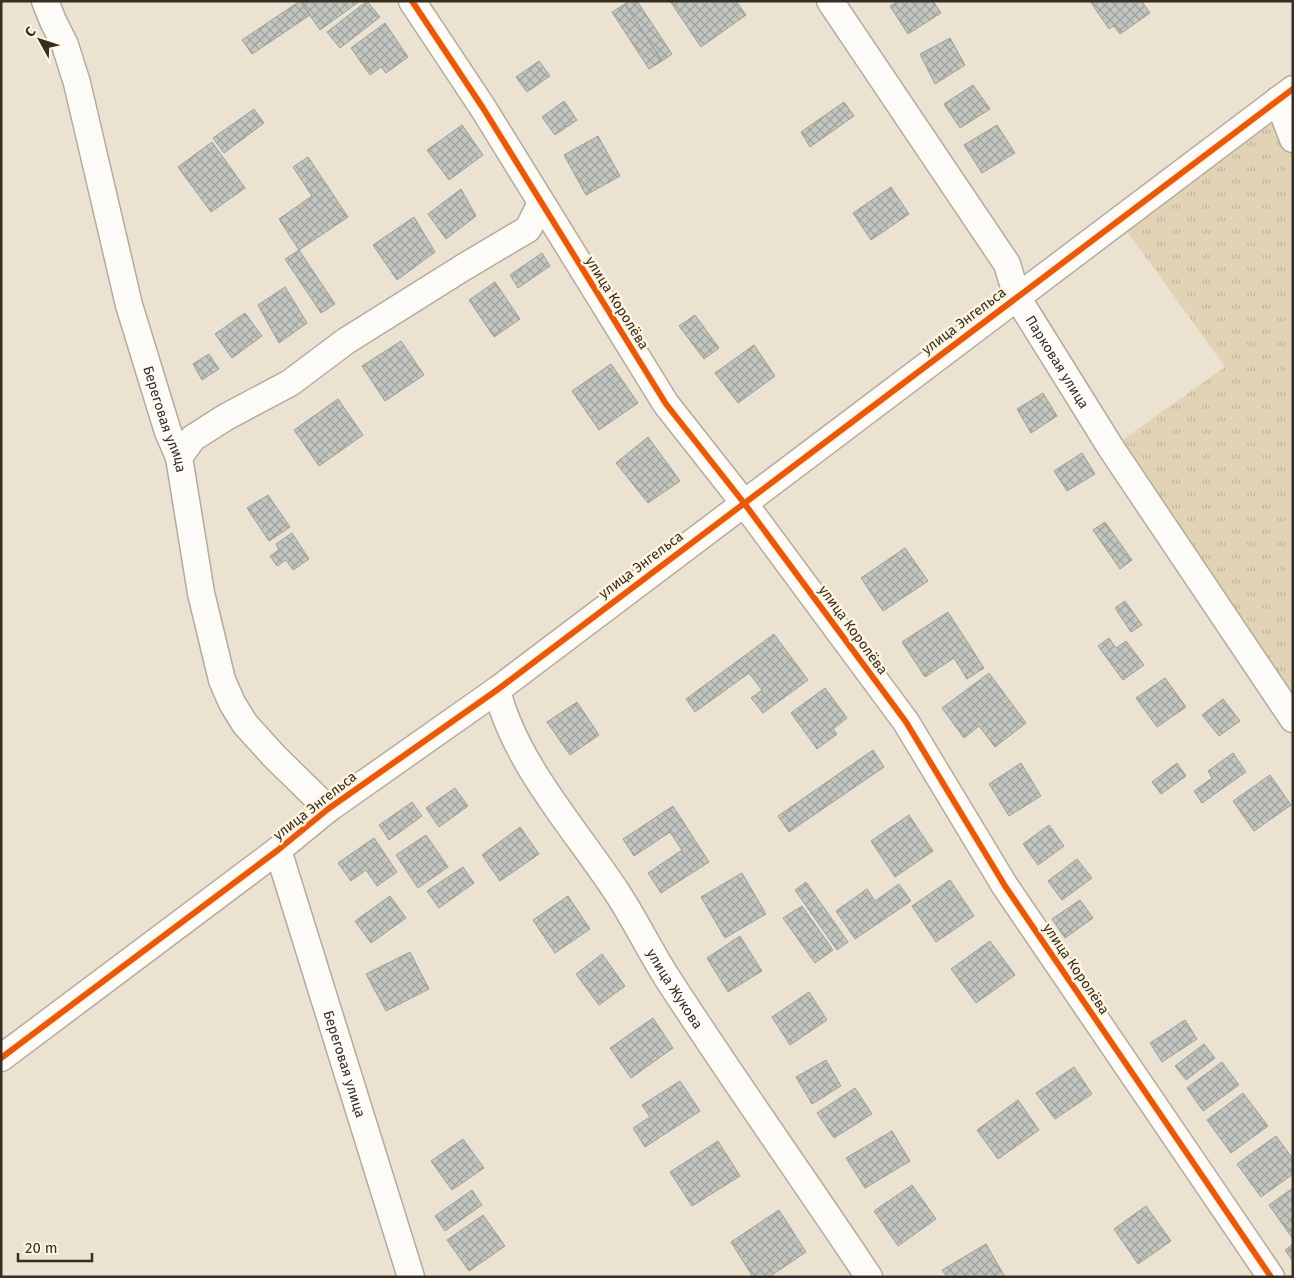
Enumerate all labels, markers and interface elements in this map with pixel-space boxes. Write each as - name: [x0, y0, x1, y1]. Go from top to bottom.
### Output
- north arrow: [15, 15, 65, 65]
- text: С: [21, 23, 40, 41]
- street label: улица Королёва: [582, 253, 652, 353]
- street label: улица Энгельса: [918, 284, 1010, 358]
- street label: Парковая улица: [1022, 312, 1093, 412]
- street label: Береговая улица: [140, 364, 190, 473]
- street label: улица Энгельса: [595, 528, 687, 602]
- street label: улица Королёва: [815, 582, 891, 678]
- street label: улица Энгельса: [270, 768, 360, 844]
- street label: улица Королёва: [1039, 920, 1113, 1018]
- street label: улица Жукова: [643, 946, 707, 1032]
- street label: Береговая улица: [320, 1008, 369, 1120]
- scale bar: [18, 1230, 91, 1262]
- text: 20 m: [25, 1239, 58, 1257]

